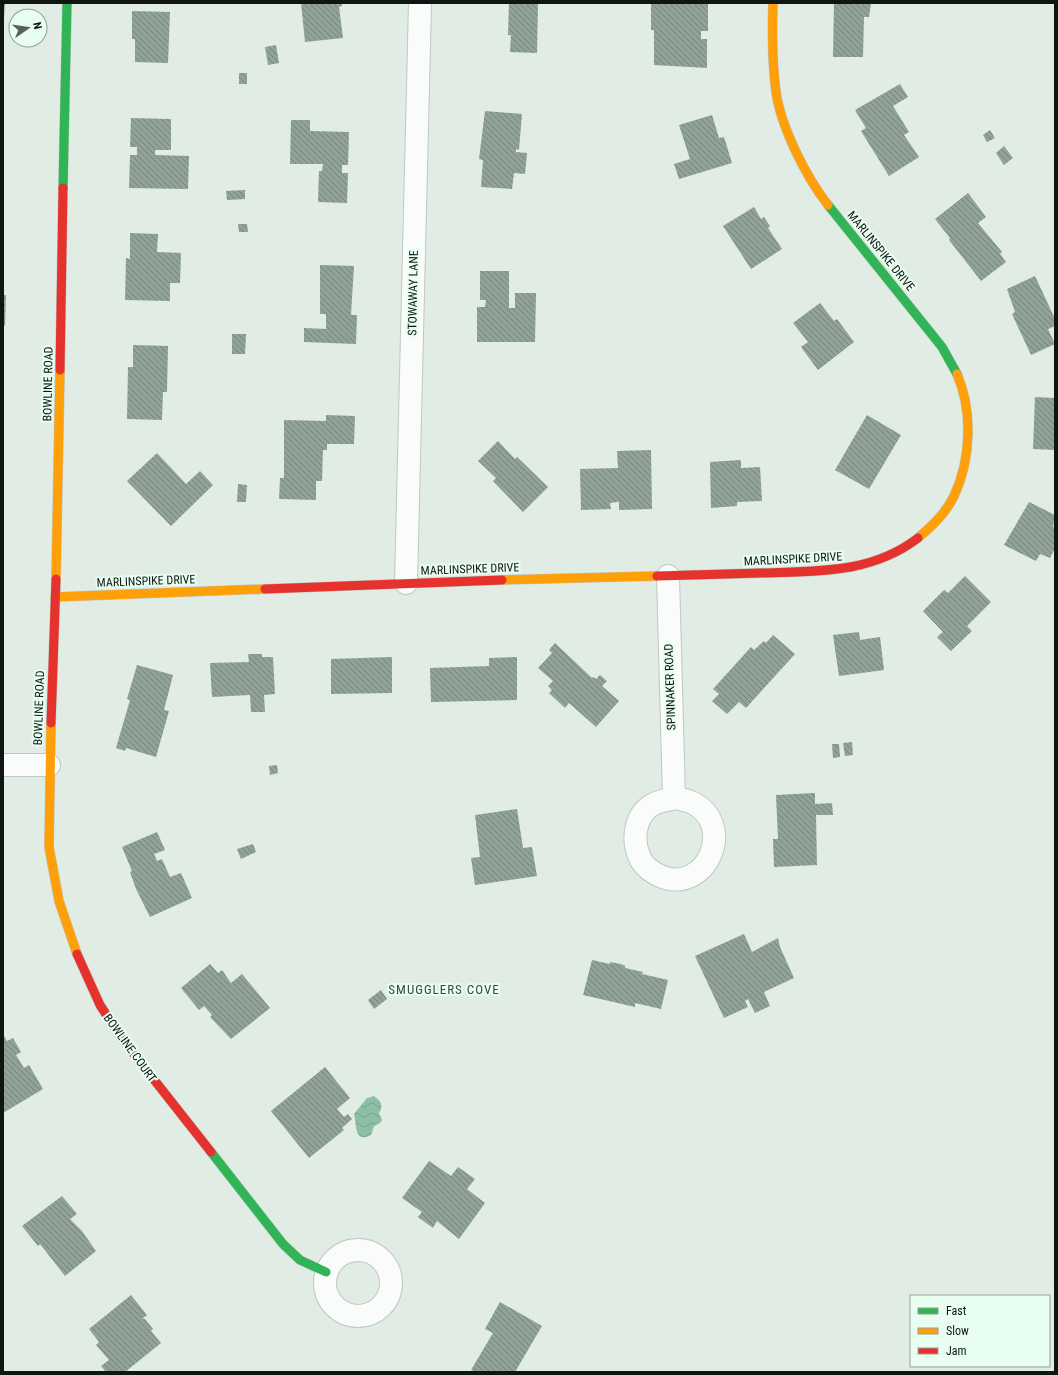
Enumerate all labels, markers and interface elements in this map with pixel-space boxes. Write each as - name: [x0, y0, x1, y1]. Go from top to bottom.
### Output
- north arrow: [8, 8, 48, 48]
- text: N: [30, 21, 44, 31]
- street label: MARLINSPIKE DRIVE: [845, 208, 918, 294]
- street label: STOWAWAY LANE: [405, 250, 421, 336]
- street label: BOWLINE ROAD: [40, 346, 56, 422]
- street label: MARLINSPIKE DRIVE: [743, 549, 843, 569]
- street label: MARLINSPIKE DRIVE: [420, 560, 520, 578]
- street label: MARLINSPIKE DRIVE: [96, 572, 196, 590]
- street label: SPINNAKER ROAD: [661, 643, 679, 731]
- street label: BOWLINE ROAD: [31, 670, 47, 746]
- district label: SMUGGLERS COVE: [388, 982, 500, 997]
- street label: BOWLINE COURT: [101, 1011, 159, 1085]
- legend: [910, 1295, 1050, 1367]
- text: Fast: [946, 1304, 967, 1318]
- text: Slow: [946, 1324, 969, 1338]
- text: Jam: [946, 1344, 967, 1358]

